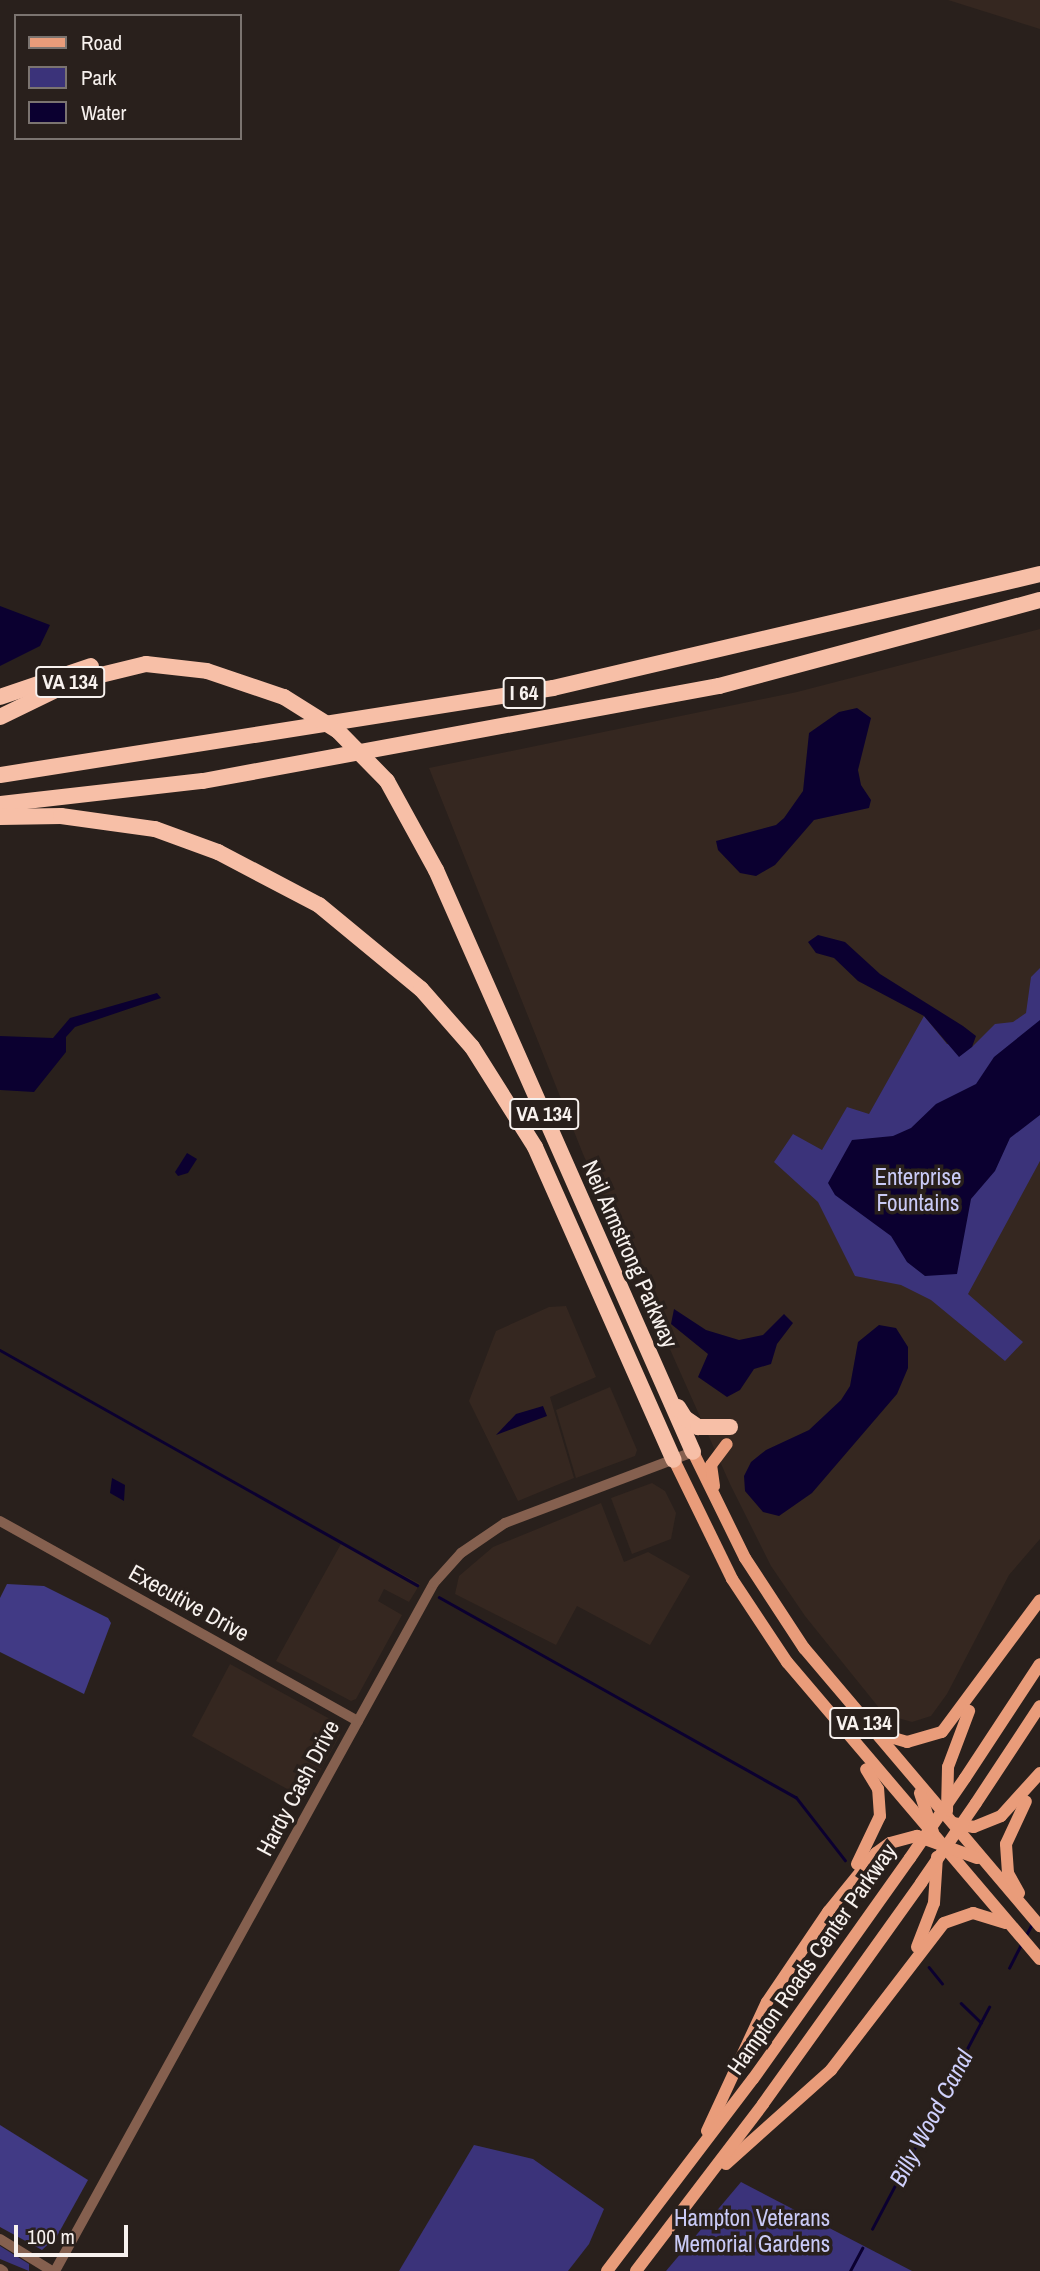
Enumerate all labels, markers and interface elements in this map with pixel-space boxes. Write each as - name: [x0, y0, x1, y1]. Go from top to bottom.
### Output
- legend: [14, 14, 242, 140]
- text: Road: [81, 28, 122, 57]
- text: Park: [81, 63, 116, 92]
- text: Water: [81, 98, 126, 127]
- road number: VA 134: [33, 664, 107, 700]
- road number: I 64: [501, 676, 547, 710]
- road number: VA 134: [507, 1096, 581, 1132]
- street label: Neil Armstrong Parkway: [576, 1156, 684, 1352]
- park label: Enterprise Fountains: [874, 1163, 962, 1217]
- street label: Executive Drive: [124, 1559, 254, 1647]
- road number: VA 134: [827, 1706, 901, 1740]
- street label: Hardy Cash Drive: [251, 1715, 345, 1861]
- street label: Hampton Roads Center Parkway: [722, 1838, 902, 2080]
- water label: Billy Wood Canal: [883, 2045, 979, 2191]
- park label: Hampton Veterans Memorial Gardens: [674, 2204, 830, 2258]
- scale bar: [18, 2212, 131, 2256]
- text: 100 m: [27, 2222, 75, 2251]

